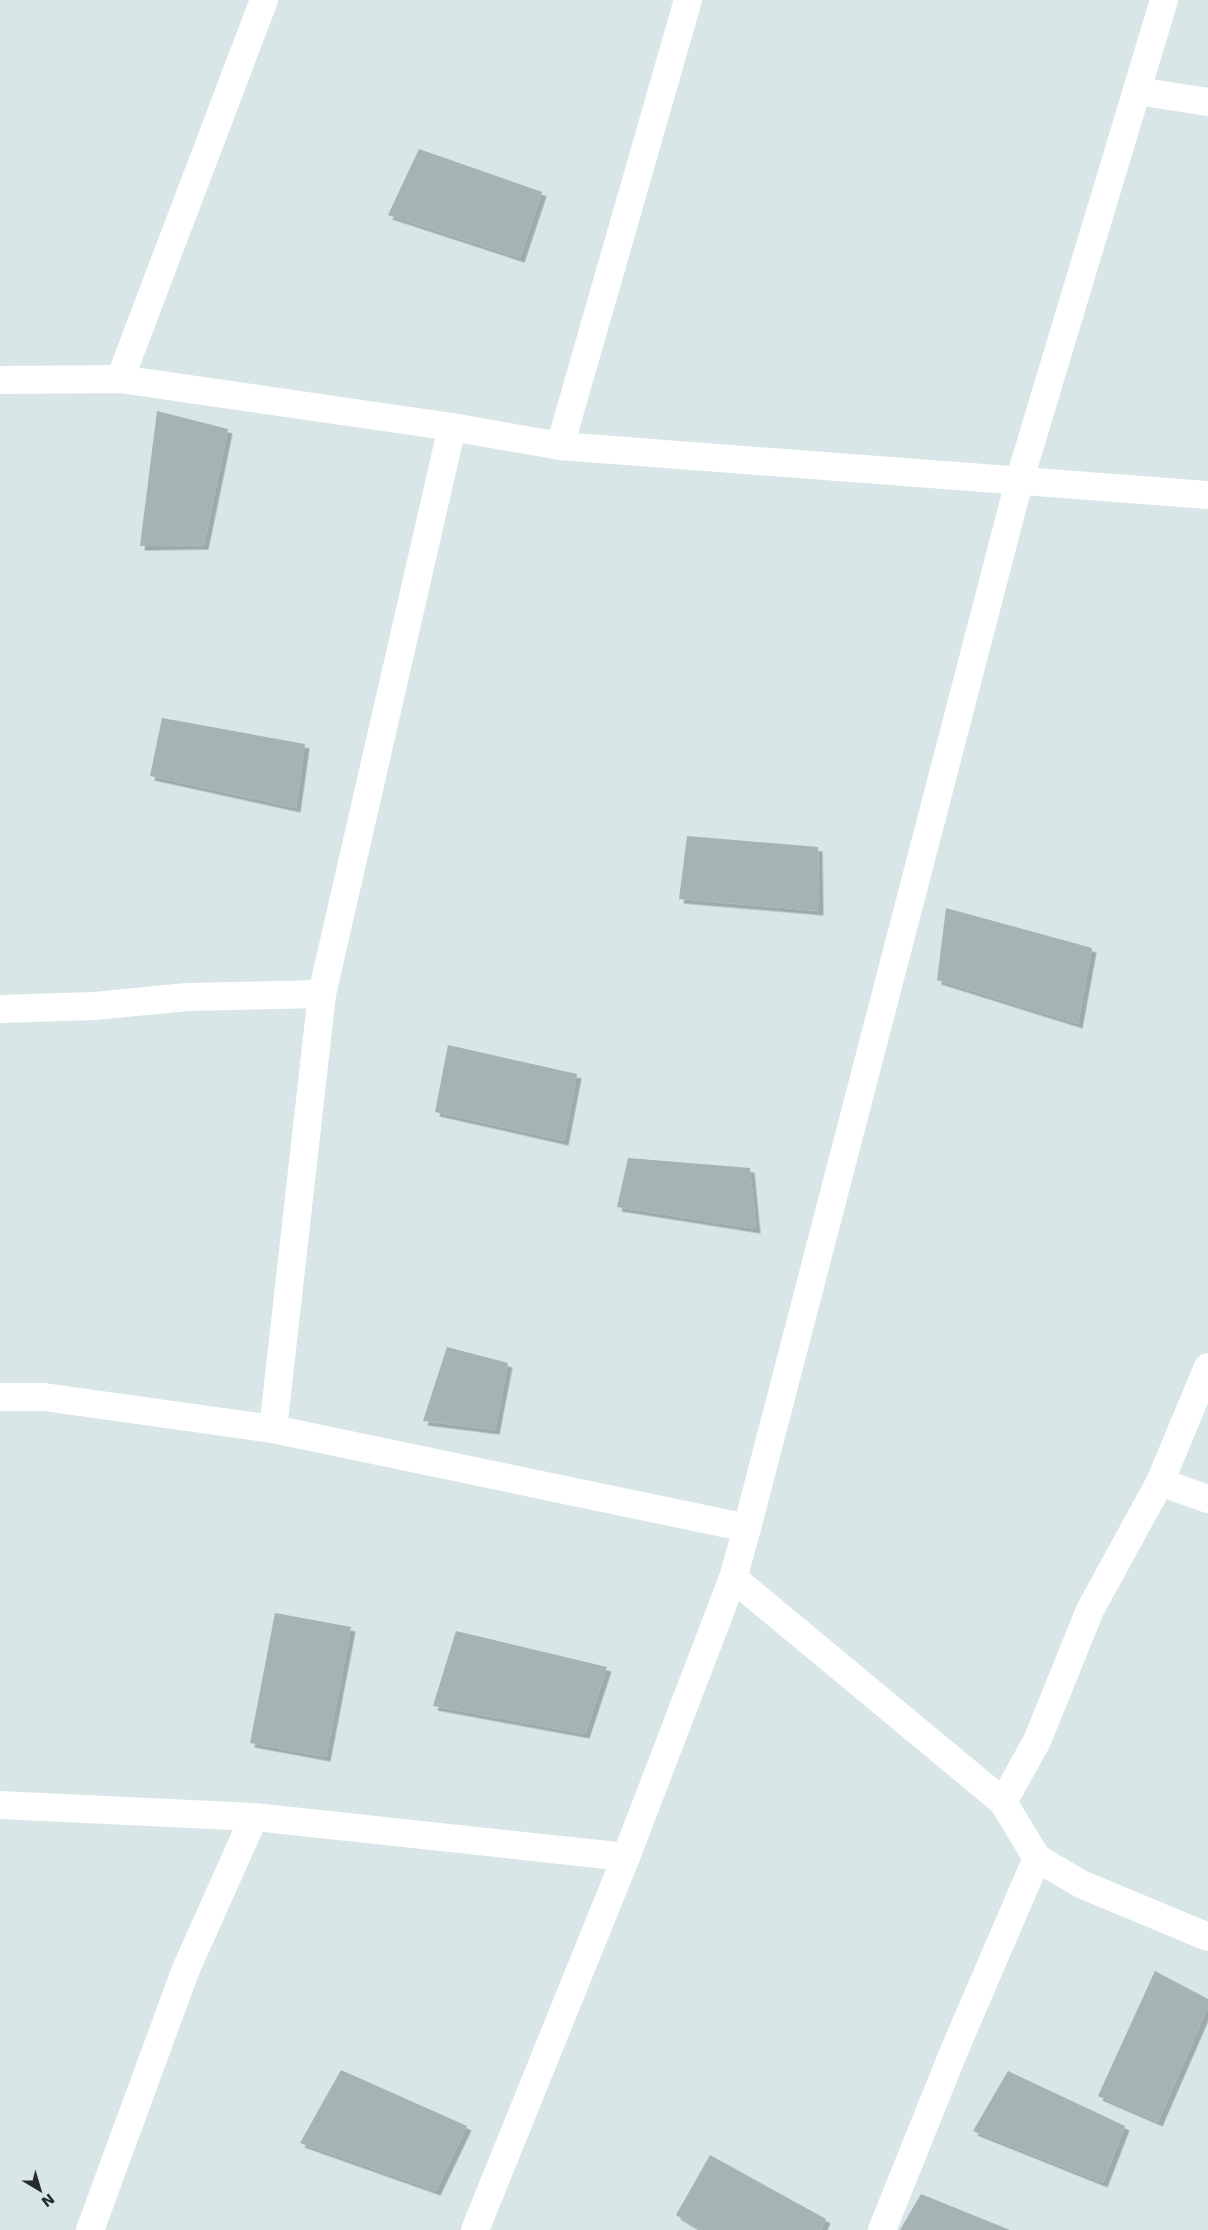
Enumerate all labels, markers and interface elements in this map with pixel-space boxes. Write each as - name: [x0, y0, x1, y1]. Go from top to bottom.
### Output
- north arrow: [15, 2165, 65, 2215]
- text: N: [38, 2190, 58, 2210]

